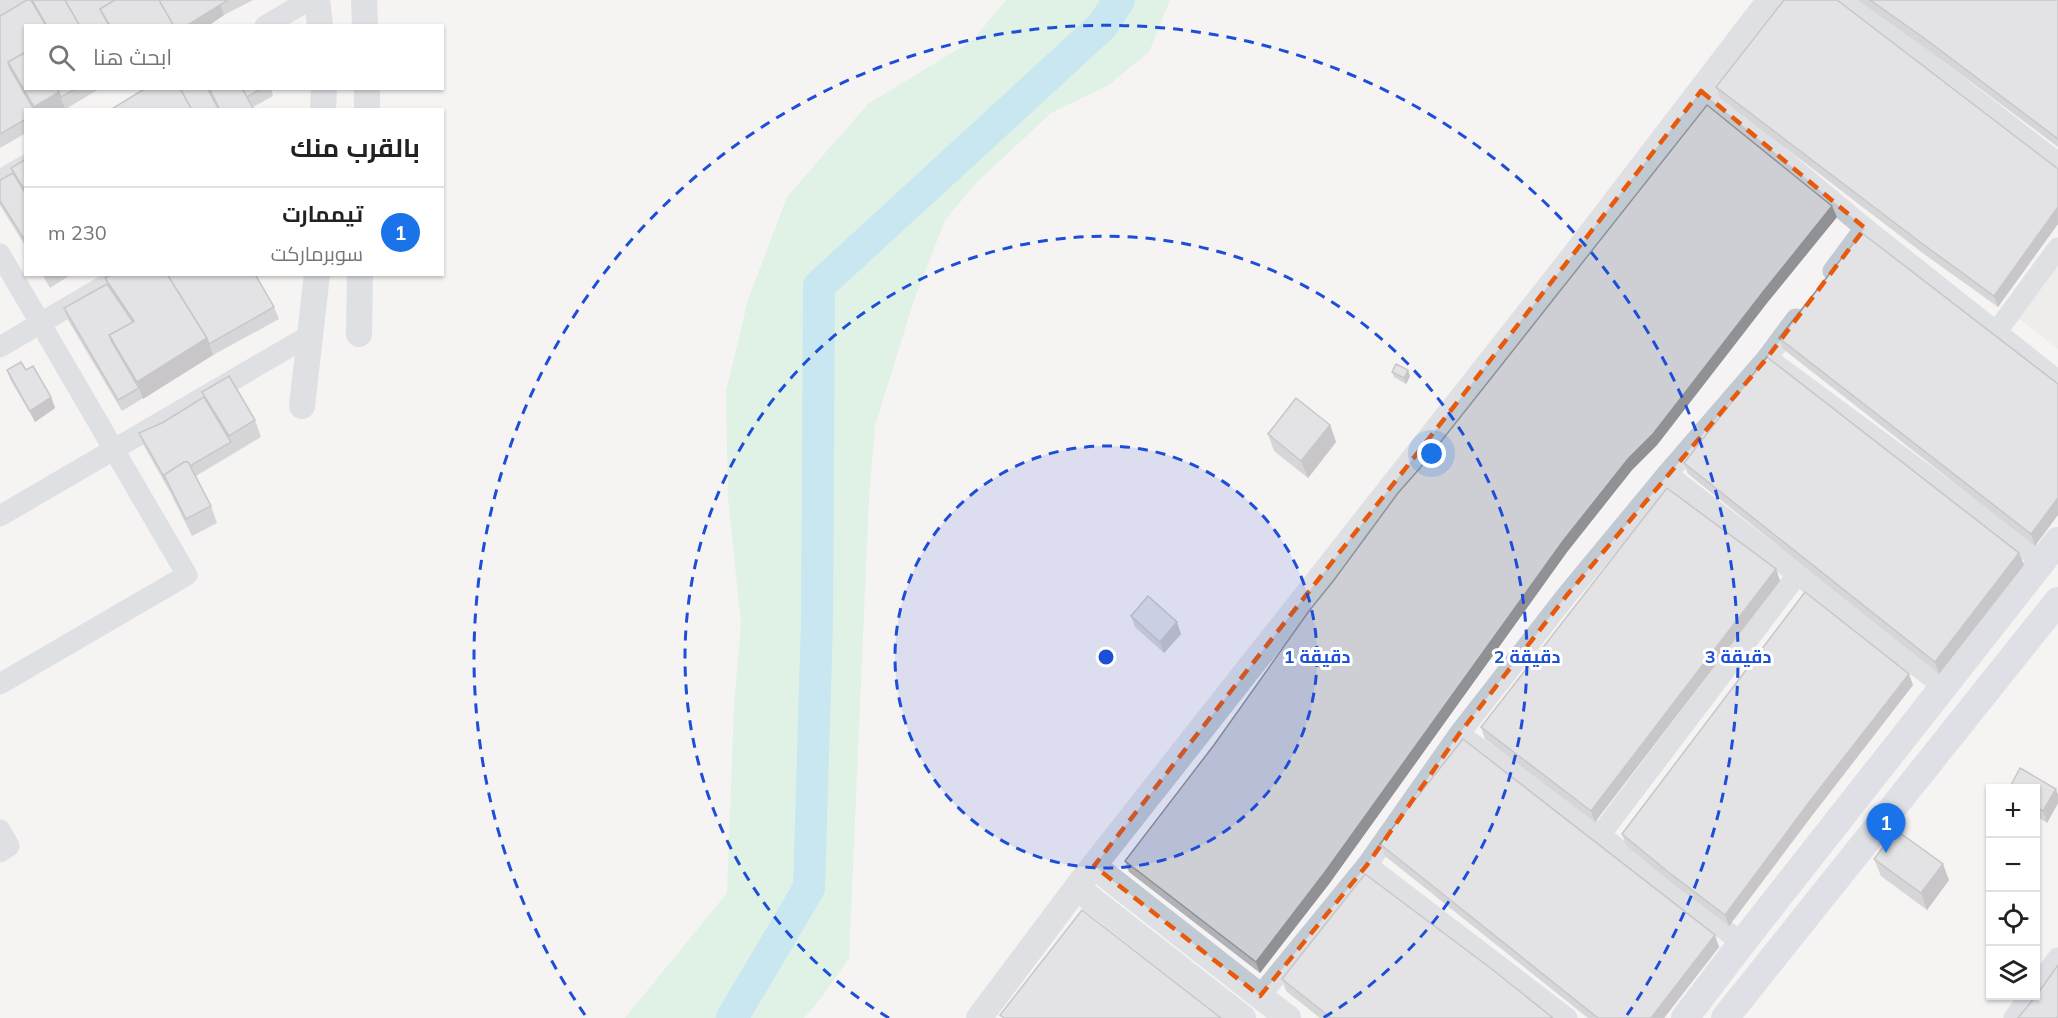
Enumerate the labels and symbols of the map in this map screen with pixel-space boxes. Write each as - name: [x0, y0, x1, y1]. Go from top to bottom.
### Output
- your location: [1417, 439, 1446, 468]
- text: 1 دقيقة: [1284, 645, 1350, 668]
- text: 2 دقيقة: [1494, 645, 1560, 668]
- text: 3 دقيقة: [1705, 645, 1771, 668]
- centre of rings: [1096, 647, 1116, 667]
- pin: 1: [1866, 804, 1906, 853]

